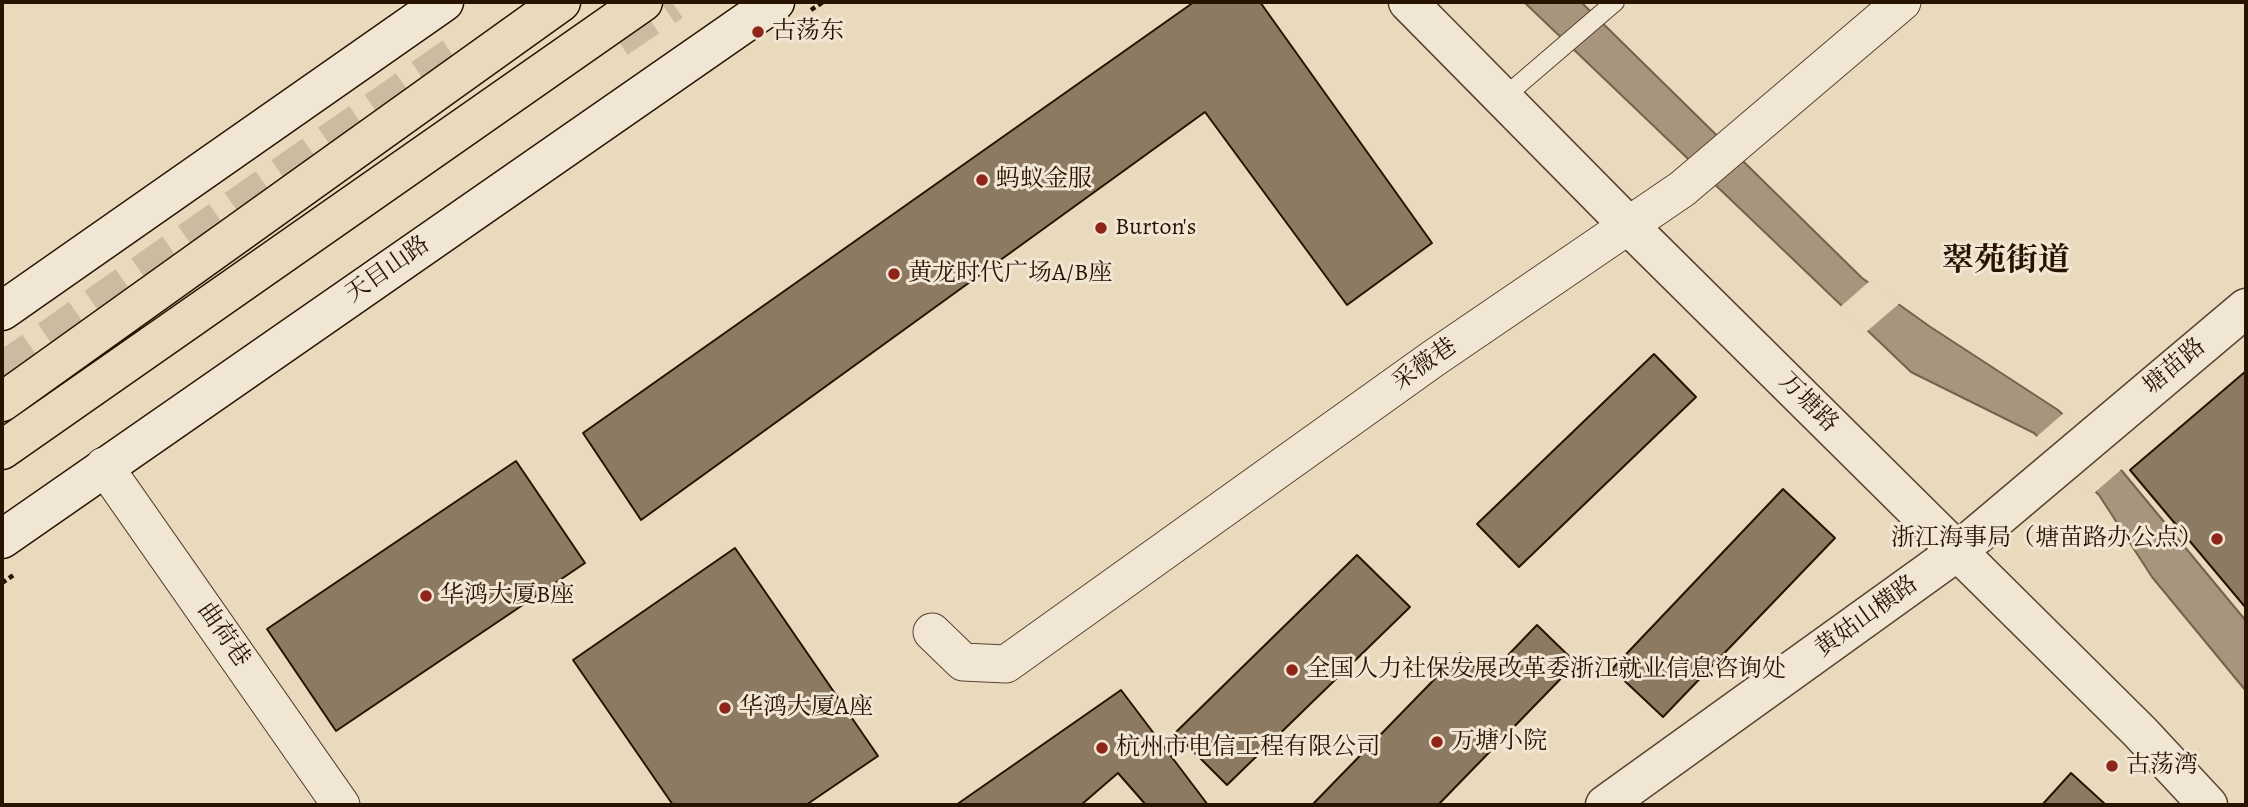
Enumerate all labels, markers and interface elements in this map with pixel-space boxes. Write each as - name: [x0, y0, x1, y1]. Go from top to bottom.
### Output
- place label: 古荡东: [772, 18, 844, 46]
- marker: 古荡东: [750, 24, 766, 40]
- place label: 蚂蚁金服: [996, 166, 1092, 194]
- marker: 蚂蚁金服: [974, 172, 990, 188]
- place label: Burton's: [1115, 214, 1196, 242]
- marker: Burton's: [1093, 220, 1109, 236]
- street label: 天目山路: [340, 231, 436, 309]
- district label: 翠苑街道: [1942, 243, 2070, 281]
- place label: 黄龙时代广场A/B座: [908, 260, 1112, 288]
- marker: 黄龙时代广场A/B座: [886, 266, 902, 282]
- street label: 采薇巷: [1387, 333, 1463, 397]
- street label: 塘苗路: [2138, 333, 2212, 401]
- street label: 万塘路: [1772, 367, 1844, 439]
- place label: 浙江海事局（塘苗路办公点）: [1891, 525, 2203, 553]
- marker: 浙江海事局（塘苗路办公点）: [2209, 531, 2225, 547]
- street label: 黄姑山横路: [1810, 570, 1924, 664]
- place label: 华鸿大厦B座: [440, 582, 574, 610]
- marker: 华鸿大厦B座: [418, 588, 434, 604]
- street label: 曲荷巷: [191, 597, 255, 673]
- place label: 全国人力社保发展改革委浙江就业信息咨询处: [1306, 656, 1786, 684]
- marker: 全国人力社保发展改革委浙江就业信息咨询处: [1284, 662, 1300, 678]
- place label: 华鸿大厦A座: [739, 694, 873, 722]
- marker: 华鸿大厦A座: [717, 700, 733, 716]
- place label: 万塘小院: [1451, 728, 1547, 756]
- place label: 杭州市电信工程有限公司: [1116, 734, 1380, 762]
- marker: 万塘小院: [1429, 734, 1445, 750]
- marker: 杭州市电信工程有限公司: [1094, 740, 1110, 756]
- place label: 古荡湾: [2126, 752, 2198, 780]
- marker: 古荡湾: [2104, 758, 2120, 774]

